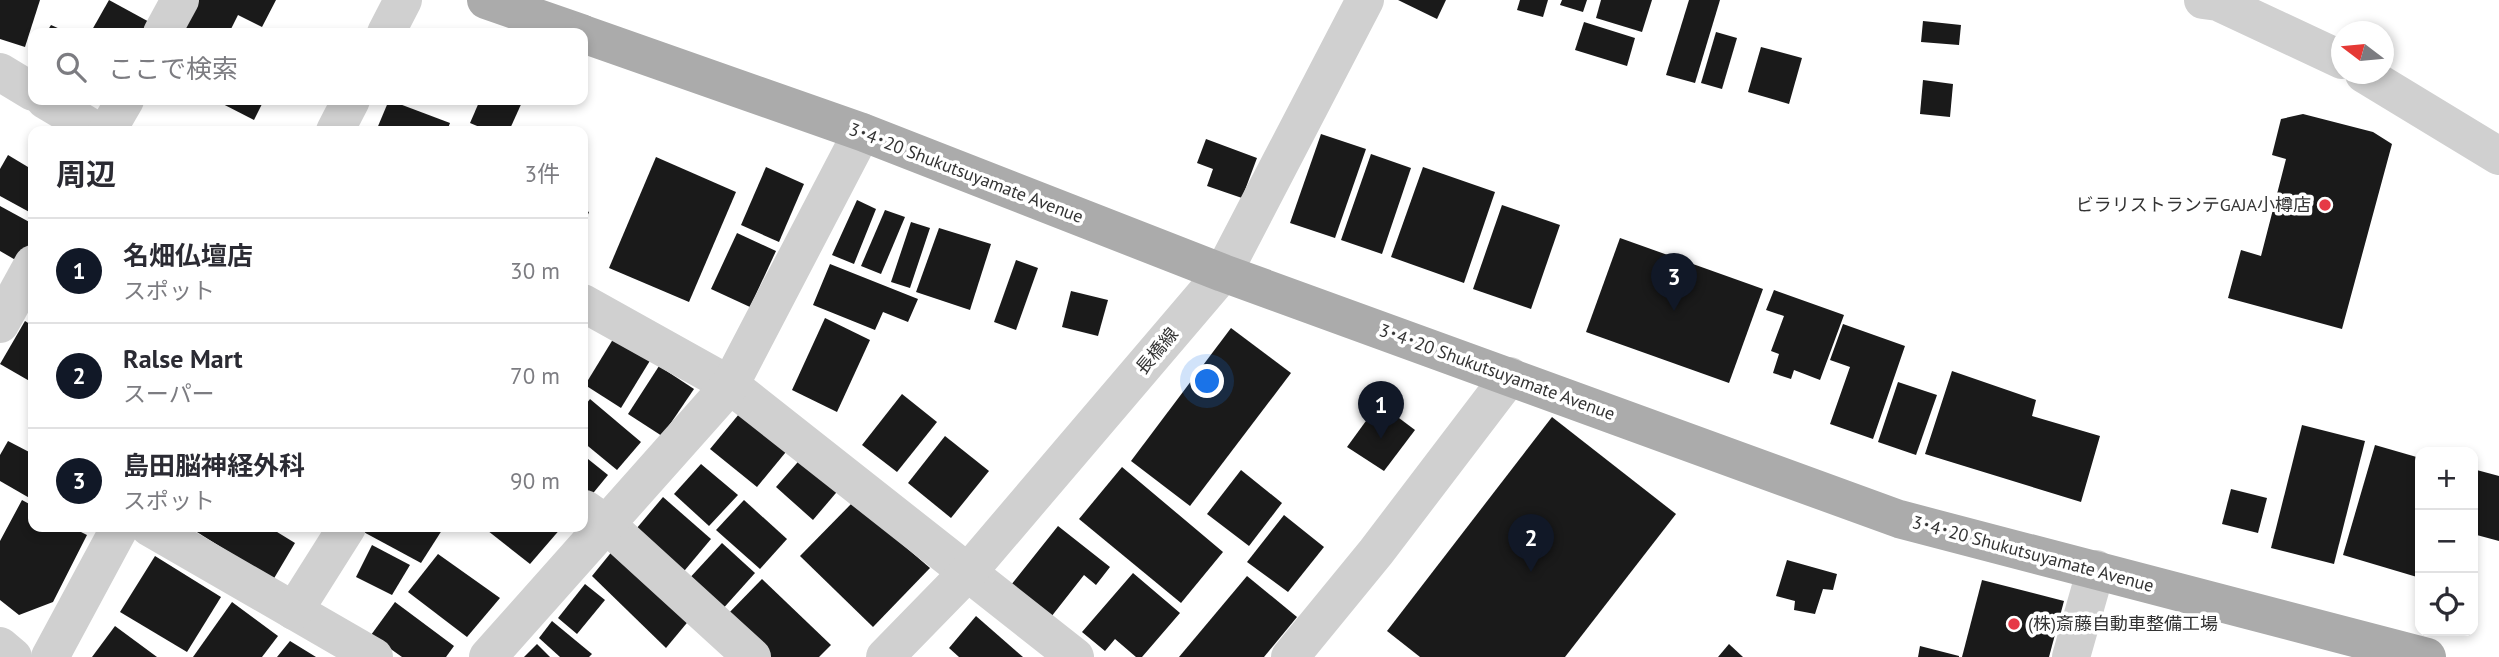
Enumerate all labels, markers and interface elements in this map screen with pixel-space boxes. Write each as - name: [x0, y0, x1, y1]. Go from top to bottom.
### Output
- north arrow: [2331, 21, 2394, 84]
- search box: [28, 28, 588, 105]
- icon: search: [52, 48, 90, 86]
- text: ここで検索: [108, 52, 238, 85]
- street label: 3･4･20 Shukutsuyamate Avenue: [846, 117, 1087, 228]
- text: 周辺: [56, 154, 116, 193]
- text: 3件: [524, 159, 560, 188]
- place label: ビラリストランテGAJA小樽店: [2076, 193, 2311, 216]
- marker: ビラリストランテGAJA小樽店: [2317, 197, 2333, 213]
- text: 名畑仏壇店: [123, 239, 253, 272]
- pin: 3: [1651, 253, 1697, 311]
- text: 1: [72, 256, 86, 285]
- text: 30 m: [510, 256, 560, 285]
- text: スポット: [123, 276, 215, 305]
- street label: 3･4･20 Shukutsuyamate Avenue: [1376, 318, 1618, 425]
- street label: 長橋線: [1130, 323, 1183, 379]
- text: Ralse Mart: [123, 342, 243, 375]
- text: 2: [72, 361, 86, 390]
- text: 70 m: [510, 361, 560, 390]
- your location: [1190, 364, 1224, 398]
- text: スーパー: [123, 379, 215, 408]
- pin: 1: [1358, 381, 1404, 439]
- map controls: [2415, 447, 2478, 636]
- button: +: [2415, 447, 2478, 510]
- text: 島田脳神経外科: [123, 449, 305, 482]
- text: 3: [72, 466, 86, 495]
- text: 90 m: [510, 466, 560, 495]
- text: スポット: [123, 486, 215, 515]
- street label: 3･4･20 Shukutsuyamate Avenue: [1910, 510, 2156, 597]
- button: −: [2415, 510, 2478, 573]
- pin: 2: [1508, 514, 1554, 572]
- button: locate: [2415, 573, 2478, 636]
- place label: (株)斎藤自動車整備工場: [2028, 612, 2218, 635]
- marker: (株)斎藤自動車整備工場: [2006, 616, 2022, 632]

